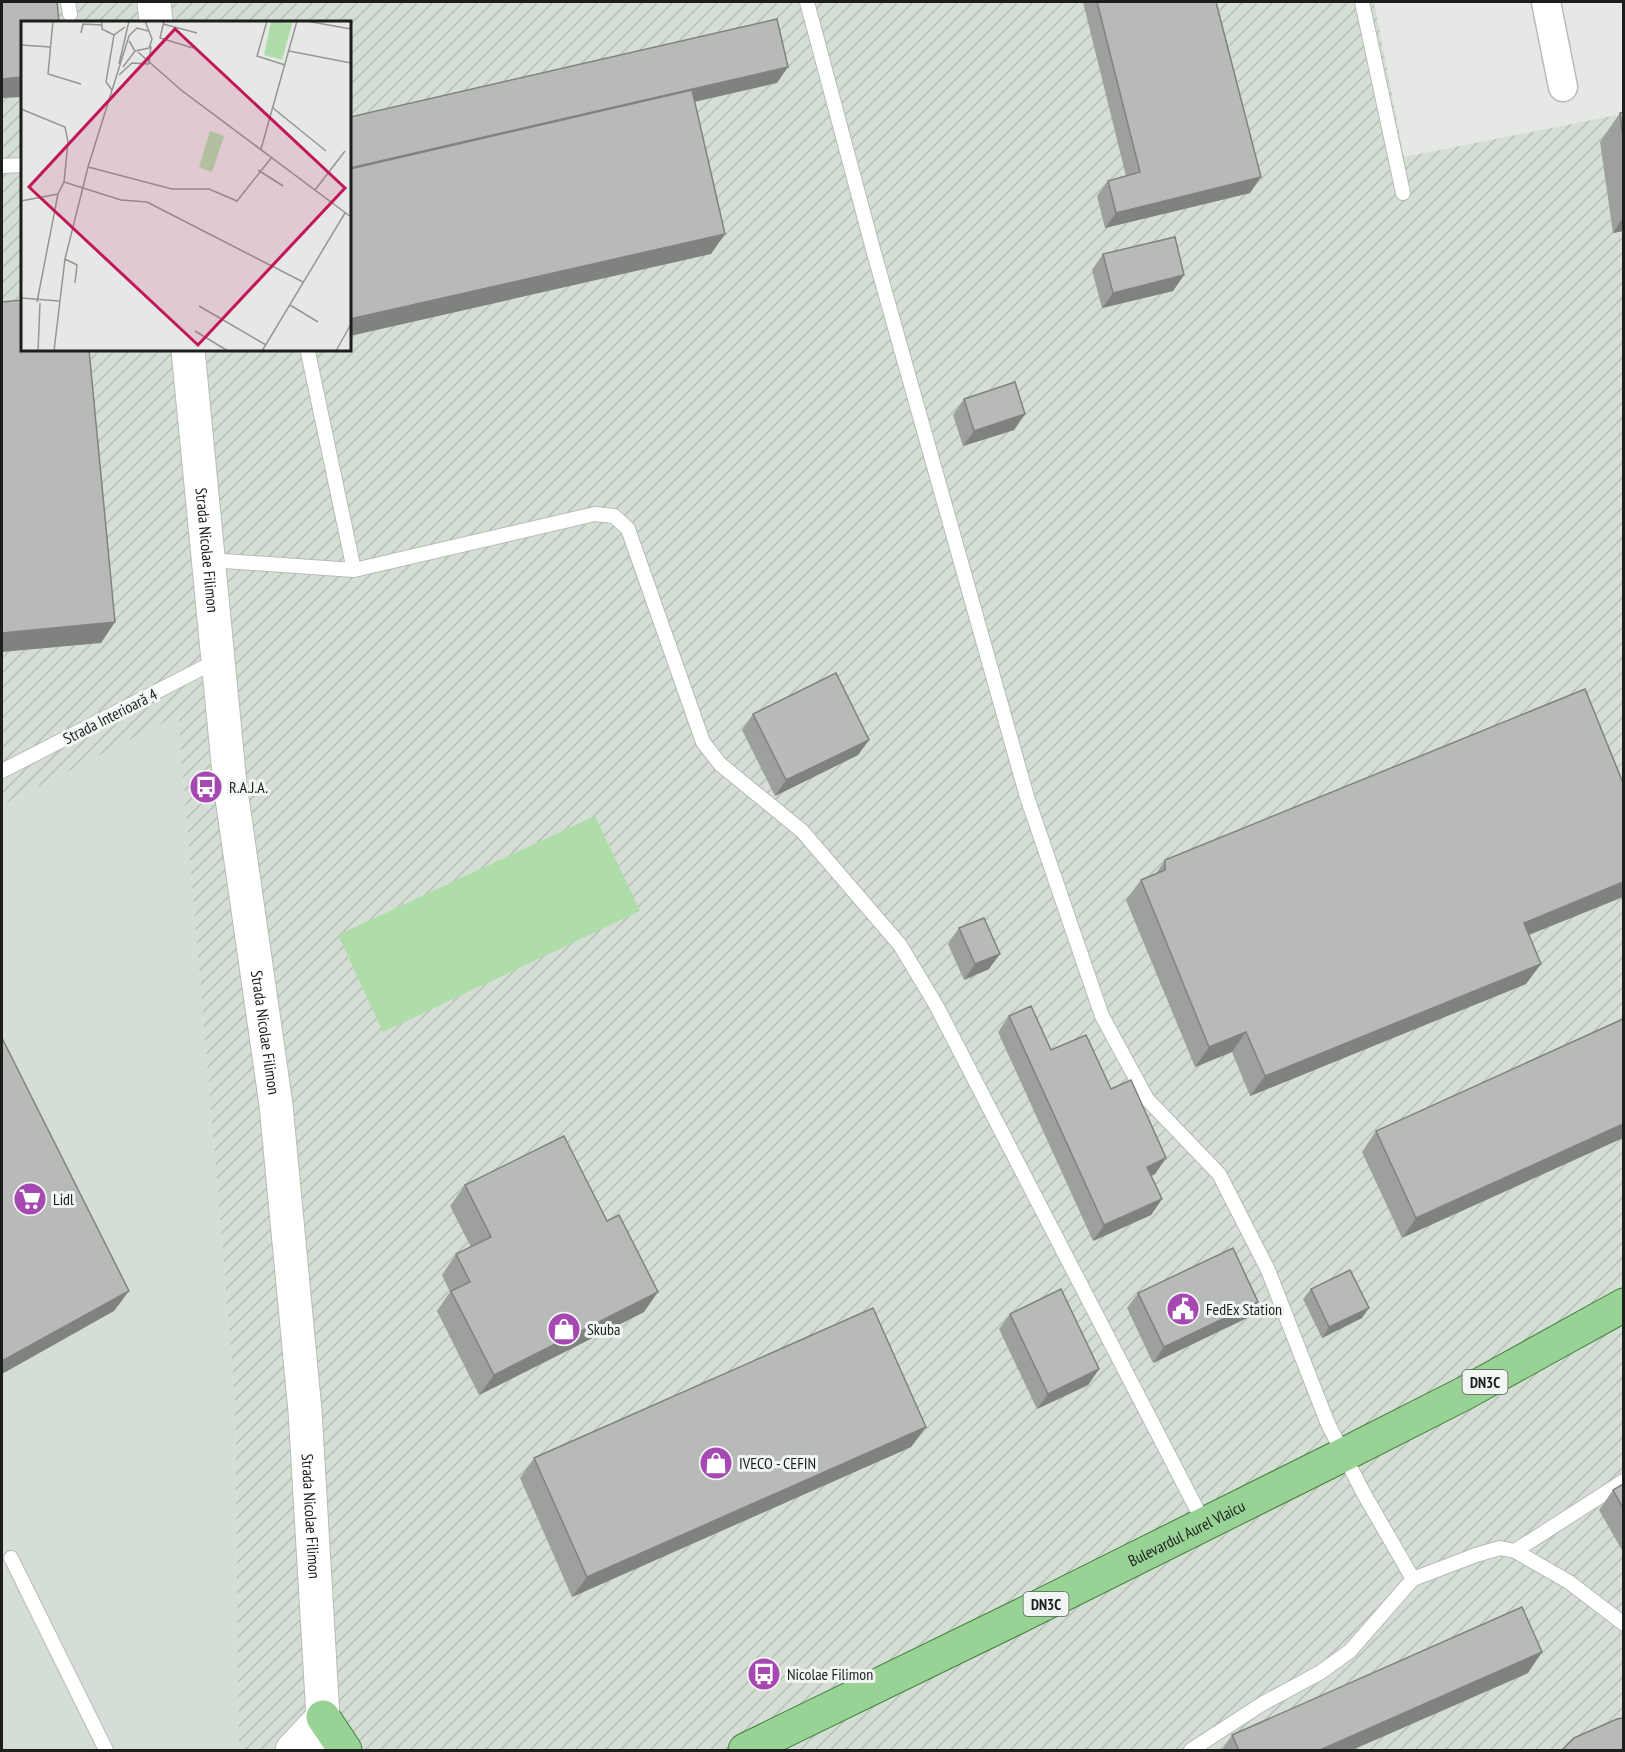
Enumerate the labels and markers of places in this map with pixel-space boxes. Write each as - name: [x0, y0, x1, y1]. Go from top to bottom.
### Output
- bus stop icon: R.A.J.A.: [188, 769, 224, 805]
- place label: R.A.J.A.: [229, 777, 268, 797]
- supermarket icon: Lidl: [12, 1181, 48, 1217]
- place label: Lidl: [53, 1189, 74, 1209]
- public building icon: FedEx Station: [1165, 1291, 1201, 1327]
- place label: FedEx Station: [1206, 1299, 1282, 1319]
- shop icon: Skuba: [546, 1311, 582, 1347]
- place label: Skuba: [587, 1319, 620, 1339]
- shop icon: IVECO - CEFIN: [698, 1445, 734, 1481]
- place label: IVECO - CEFIN: [739, 1453, 816, 1473]
- bus stop icon: Nicolae Filimon: [746, 1656, 782, 1692]
- place label: Nicolae Filimon: [787, 1664, 873, 1684]

